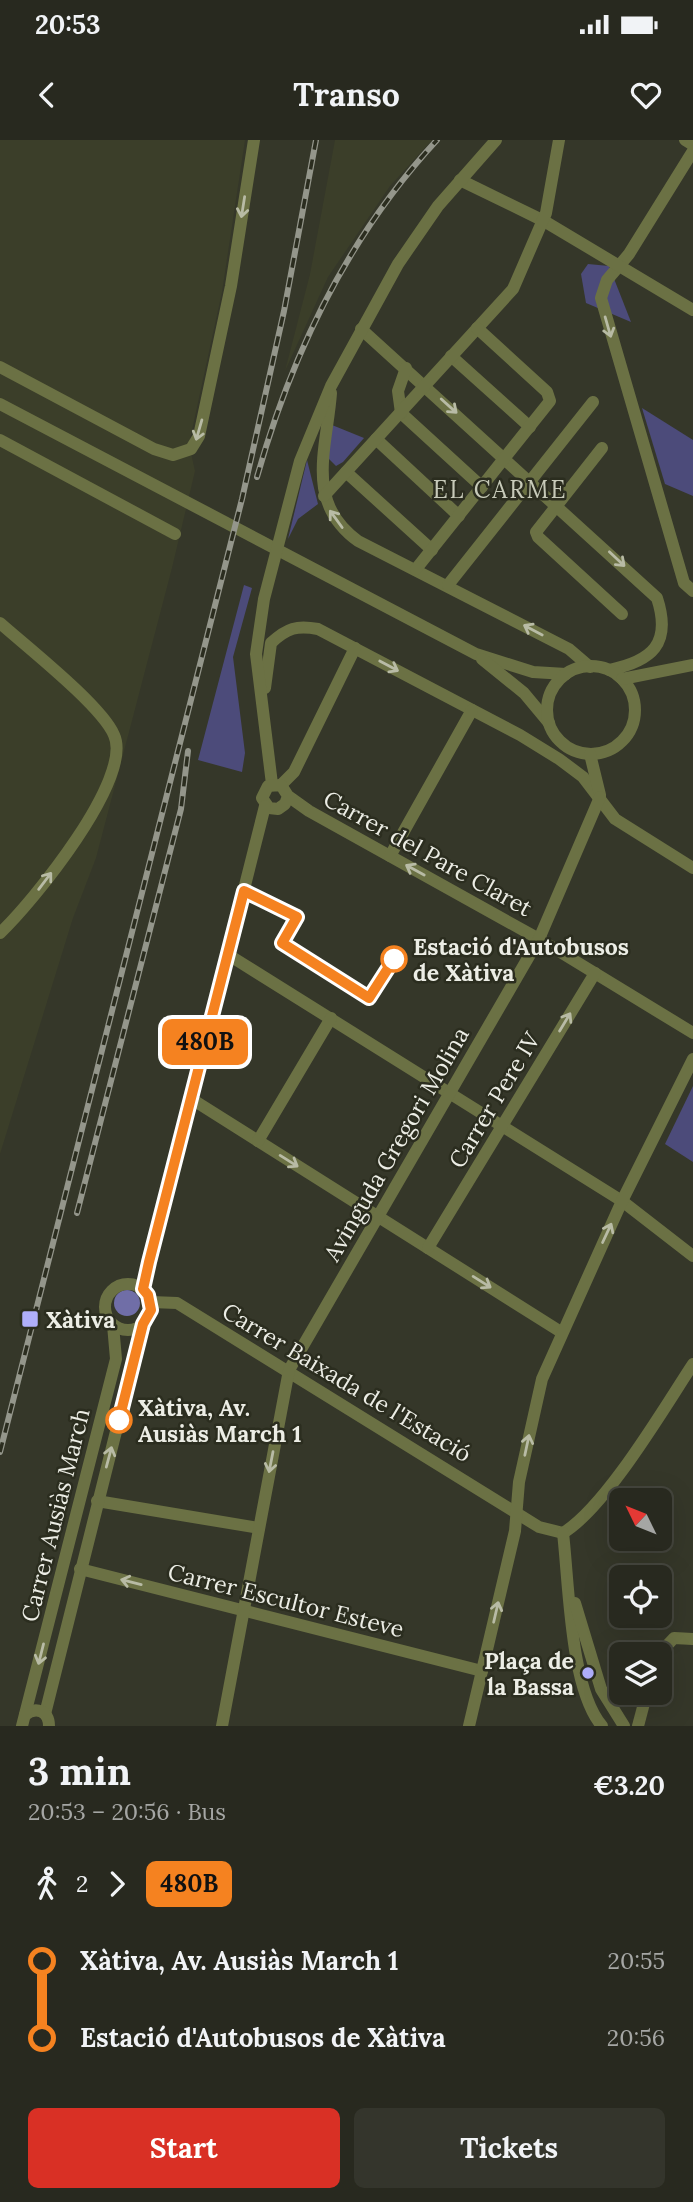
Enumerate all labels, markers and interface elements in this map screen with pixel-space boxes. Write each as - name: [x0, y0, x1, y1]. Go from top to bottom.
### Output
- text: 20:53: [35, 8, 101, 41]
- text: Transo: [293, 74, 400, 115]
- icon: back: [28, 76, 66, 114]
- icon: heart: [627, 76, 665, 114]
- one-way arrow: [237, 196, 250, 218]
- one-way arrow: [602, 316, 615, 338]
- one-way arrow: [440, 398, 457, 415]
- one-way arrow: [192, 419, 205, 441]
- district label: EL CARME: [433, 474, 567, 505]
- one-way arrow: [329, 510, 344, 529]
- one-way arrow: [608, 551, 626, 567]
- one-way arrow: [523, 623, 544, 636]
- one-way arrow: [378, 660, 399, 673]
- street label: Carrer del Pare Claret: [319, 784, 537, 922]
- one-way arrow: [405, 863, 426, 876]
- one-way arrow: [37, 873, 52, 891]
- place label: Estació d'Autobusos de Xàtiva: [413, 932, 629, 987]
- marker: Estació d'Autobusos de Xàtiva: [381, 946, 407, 972]
- one-way arrow: [559, 1013, 573, 1033]
- line badge: 480B: [156, 1019, 254, 1065]
- street label: Avinguda Gregori Molina: [317, 1022, 475, 1267]
- text: 480B: [176, 1026, 234, 1057]
- street label: Carrer Pere IV: [442, 1026, 546, 1173]
- one-way arrow: [279, 1153, 298, 1168]
- one-way arrow: [601, 1223, 614, 1244]
- one-way arrow: [471, 1275, 491, 1289]
- street label: Carrer Baixada de l'Estació: [217, 1296, 477, 1468]
- place label: Xàtiva: [46, 1305, 115, 1334]
- marker: Xàtiva: [20, 1309, 40, 1329]
- place label: Xàtiva, Av. Ausiàs March 1: [138, 1393, 302, 1448]
- street label: Carrer Ausiàs March: [14, 1405, 96, 1625]
- marker: Xàtiva, Av. Ausiàs March 1: [106, 1407, 132, 1433]
- one-way arrow: [521, 1434, 534, 1457]
- one-way arrow: [103, 1447, 116, 1469]
- one-way arrow: [264, 1450, 278, 1473]
- north arrow: [609, 1488, 672, 1550]
- map controls: [609, 1488, 672, 1705]
- street label: Carrer Escultor Esteve: [165, 1557, 407, 1643]
- button: locate: [609, 1565, 672, 1628]
- one-way arrow: [120, 1575, 142, 1588]
- one-way arrow: [489, 1601, 503, 1624]
- button: layers: [609, 1642, 672, 1705]
- one-way arrow: [34, 1643, 47, 1665]
- place label: Plaça de la Bassa: [484, 1646, 574, 1701]
- marker: Plaça de la Bassa: [580, 1665, 596, 1681]
- text: 3 min: [28, 1747, 131, 1795]
- text: €3.20: [593, 1769, 665, 1802]
- text: 20:53 – 20:56 · Bus: [28, 1797, 226, 1826]
- icon: walk: [28, 1865, 66, 1903]
- icon: forward: [98, 1865, 136, 1903]
- text: 480B: [160, 1868, 218, 1899]
- text: 2: [76, 1869, 88, 1898]
- text: Xàtiva, Av. Ausiàs March 1: [80, 1944, 399, 1977]
- text: 20:55: [608, 1946, 665, 1975]
- text: Estació d'Autobusos de Xàtiva: [80, 2021, 446, 2054]
- text: 20:56: [607, 2023, 665, 2052]
- button: Start: [28, 2108, 340, 2188]
- button: Tickets: [354, 2108, 665, 2188]

